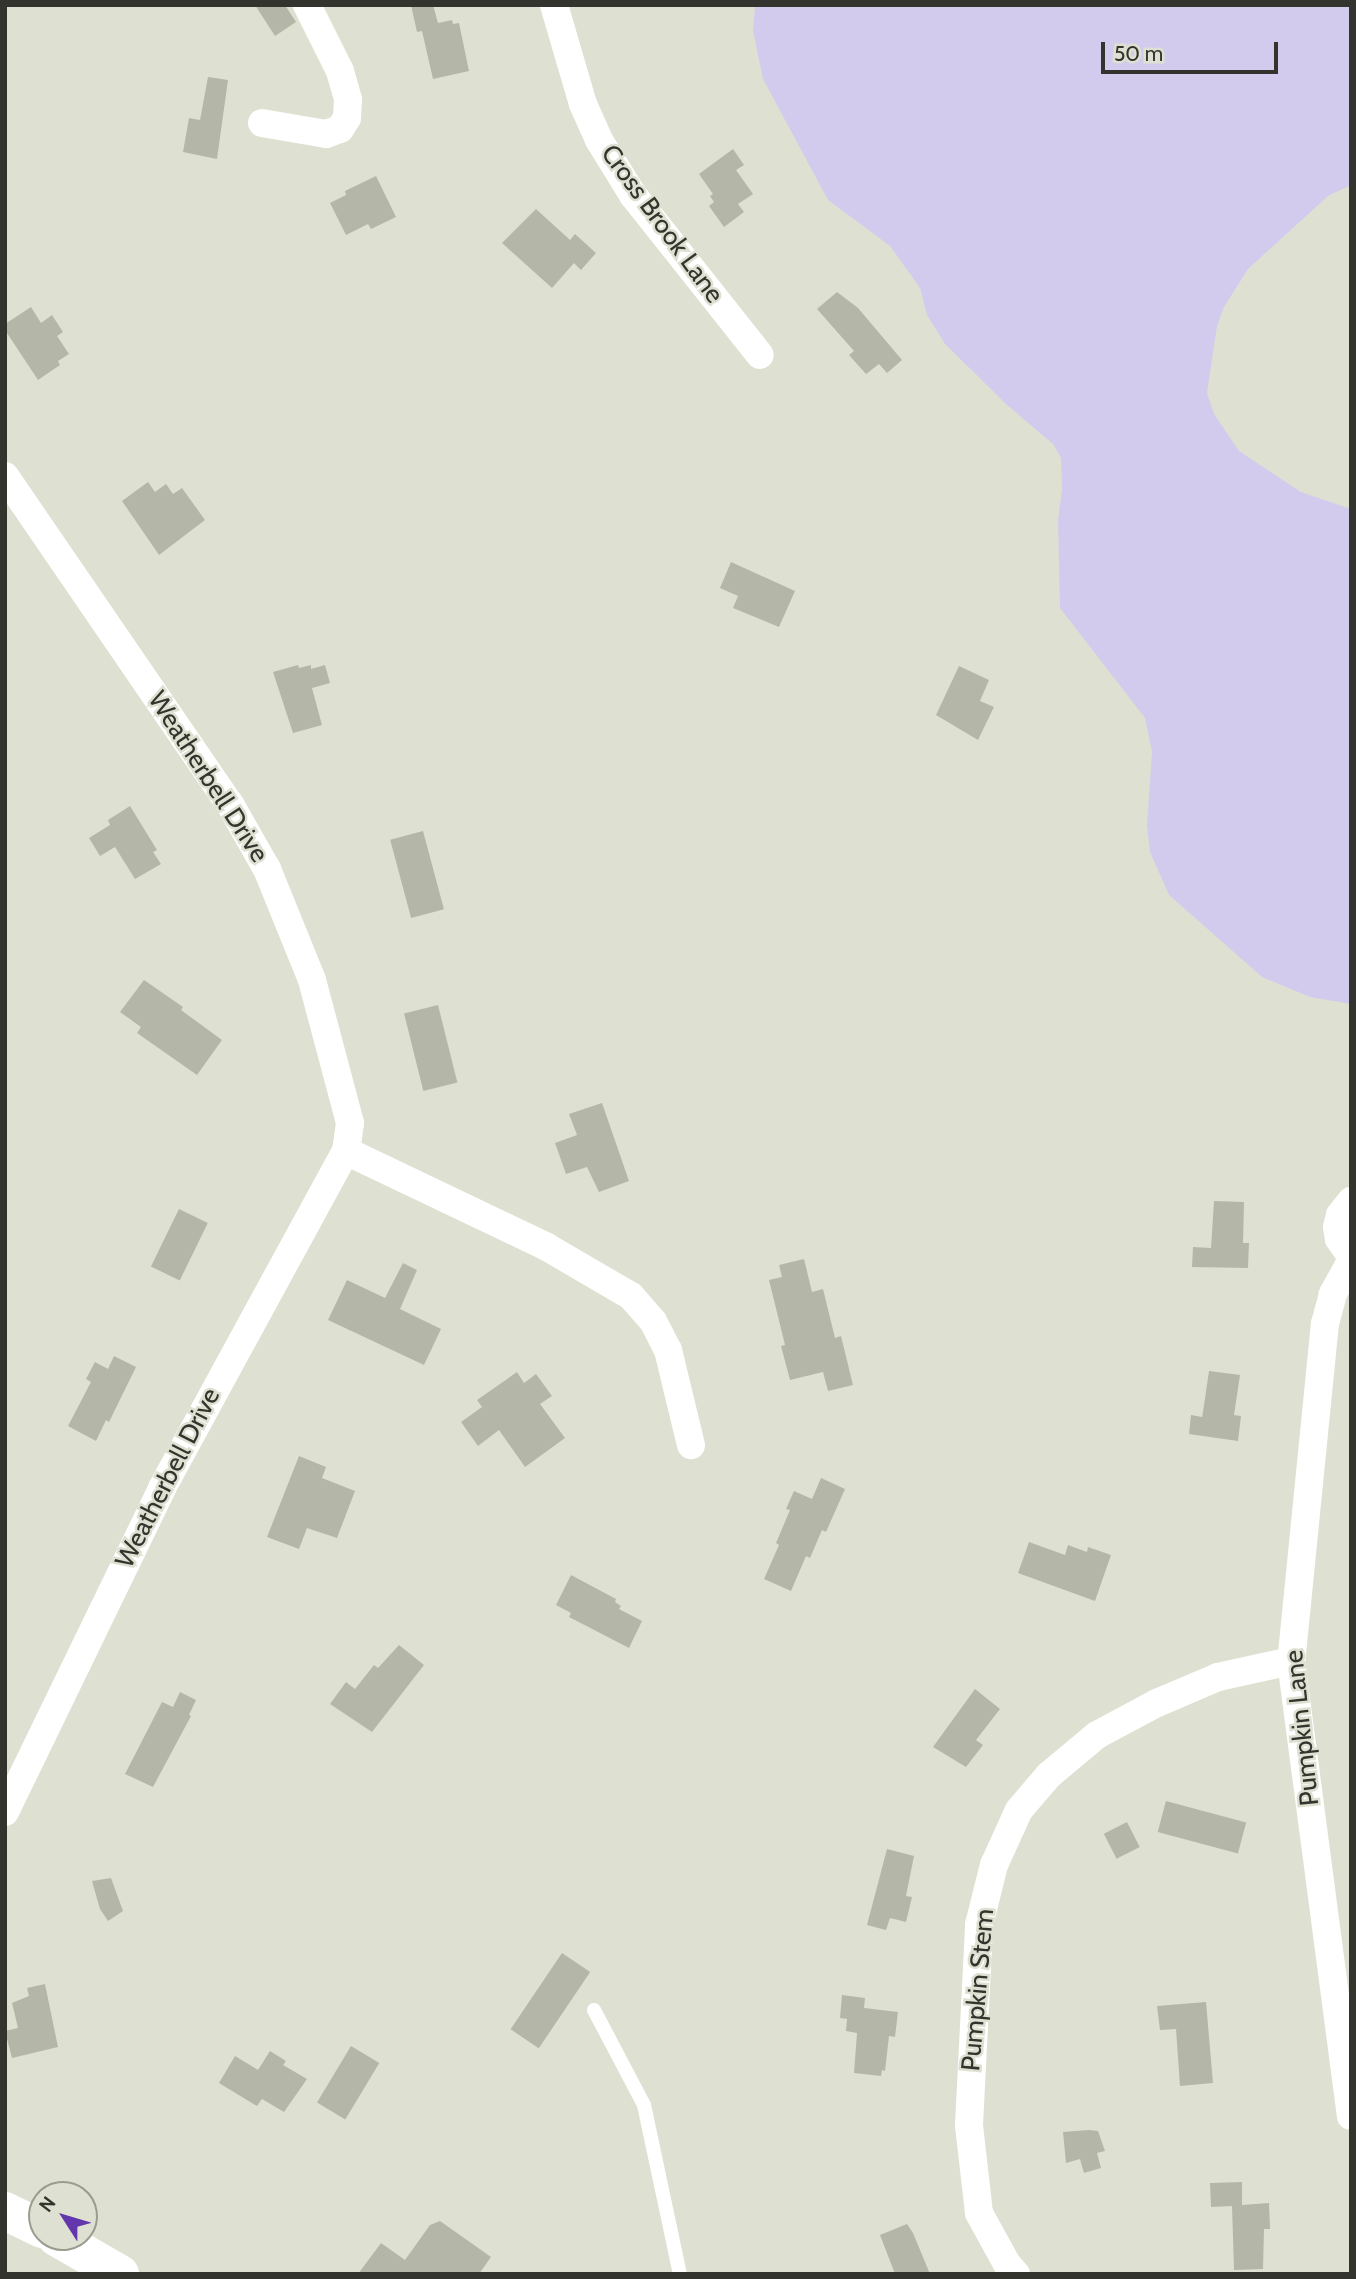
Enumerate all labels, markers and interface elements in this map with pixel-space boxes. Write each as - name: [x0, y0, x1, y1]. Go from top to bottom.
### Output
- scale bar: [1104, 28, 1281, 72]
- text: 50 m: [1114, 41, 1163, 66]
- street label: Cross Brook Lane: [594, 139, 730, 309]
- street label: Weatherbell Drive: [141, 686, 275, 868]
- street label: Weatherbell Drive: [109, 1383, 227, 1573]
- street label: Pumpkin Lane: [1278, 1649, 1326, 1807]
- street label: Pumpkin Stem: [955, 1908, 1001, 2072]
- north arrow: [28, 2181, 98, 2251]
- text: N: [34, 2192, 61, 2217]

